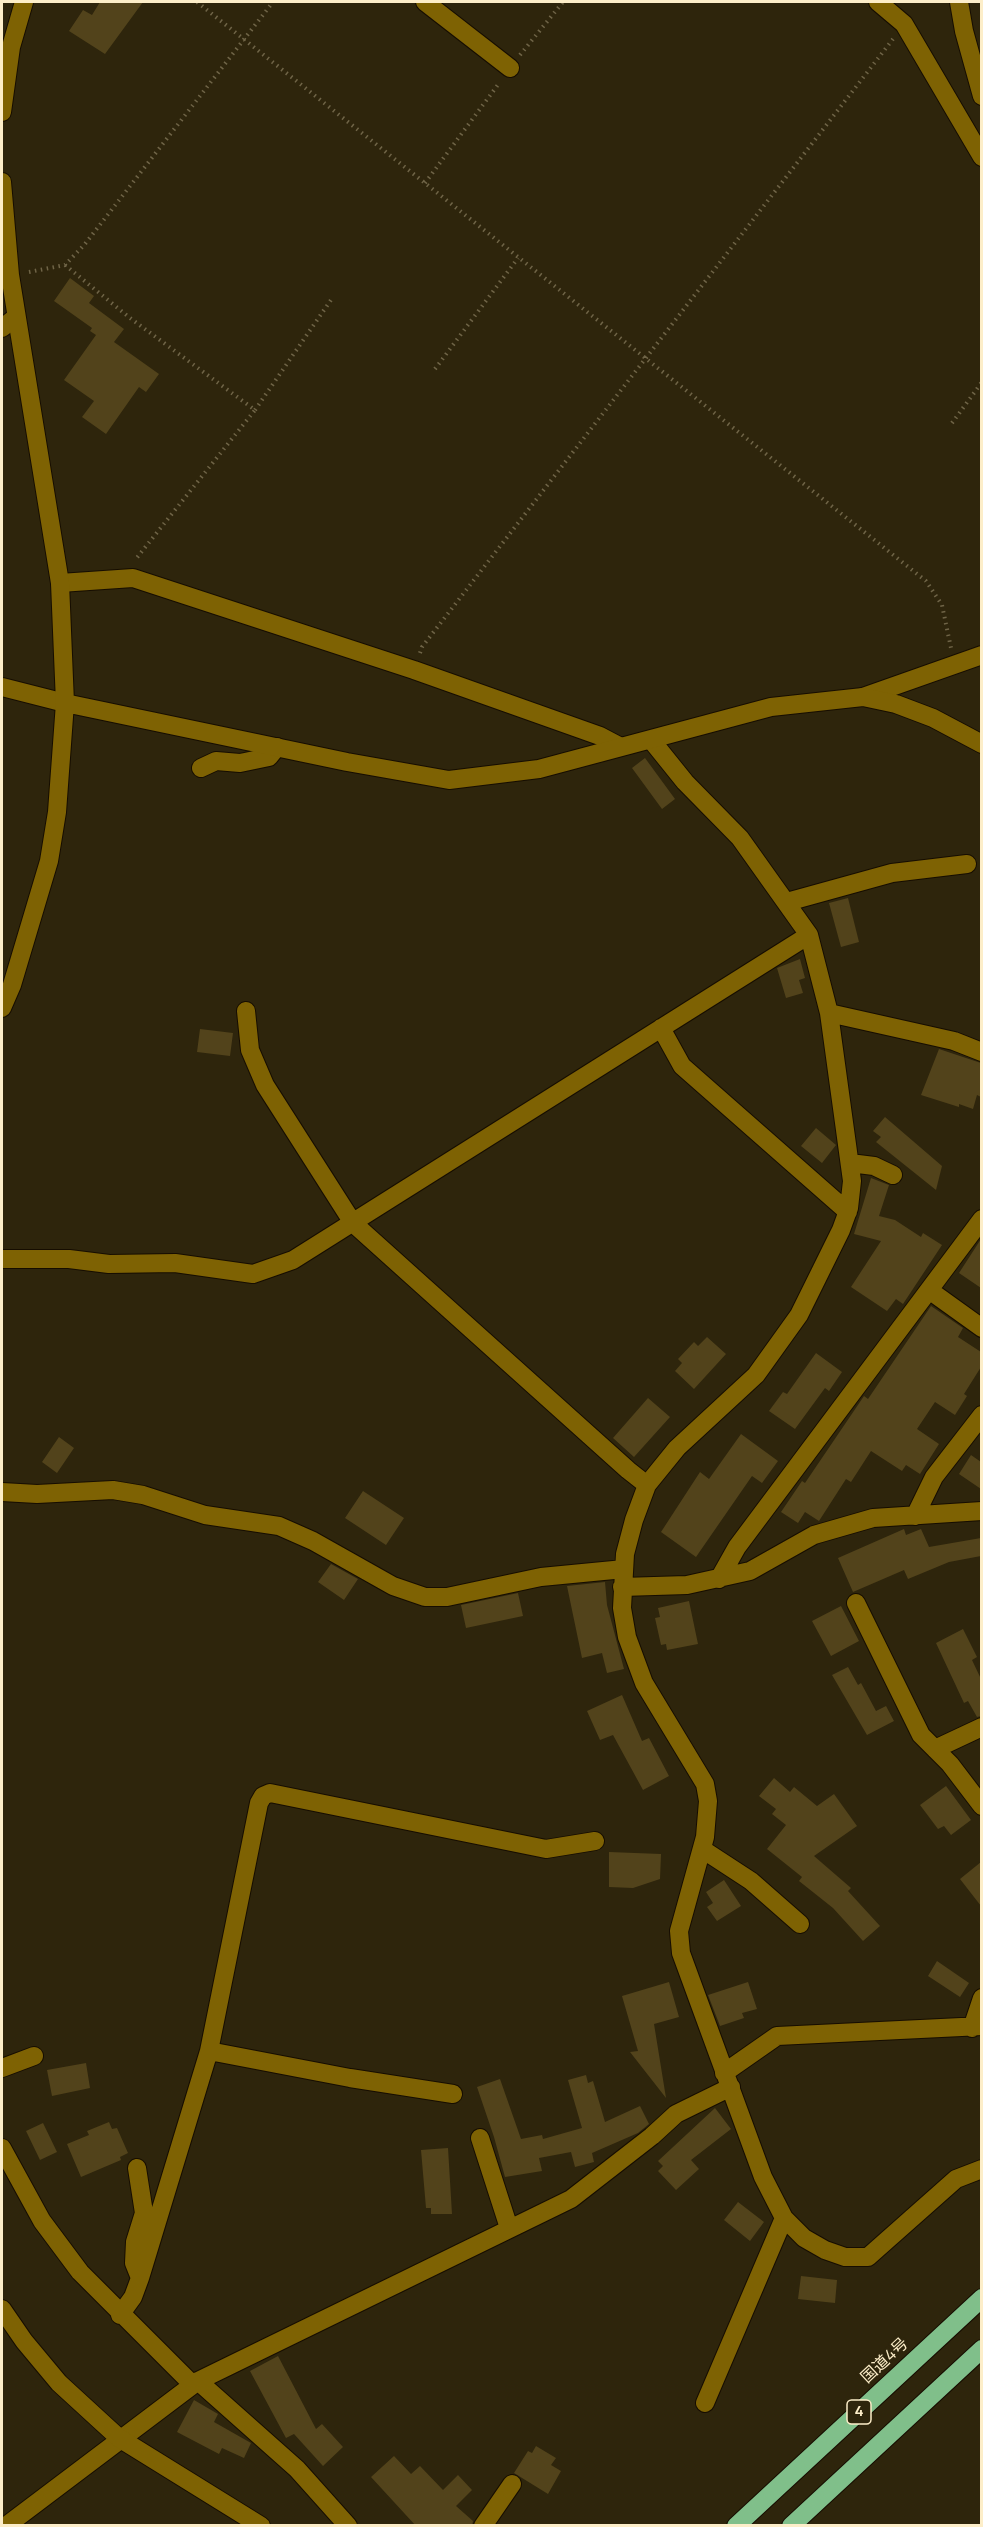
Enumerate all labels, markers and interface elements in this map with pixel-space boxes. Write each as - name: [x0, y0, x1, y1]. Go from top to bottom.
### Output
- street label: 国道4号: [857, 2334, 913, 2388]
- road number: 4: [847, 2400, 871, 2424]

